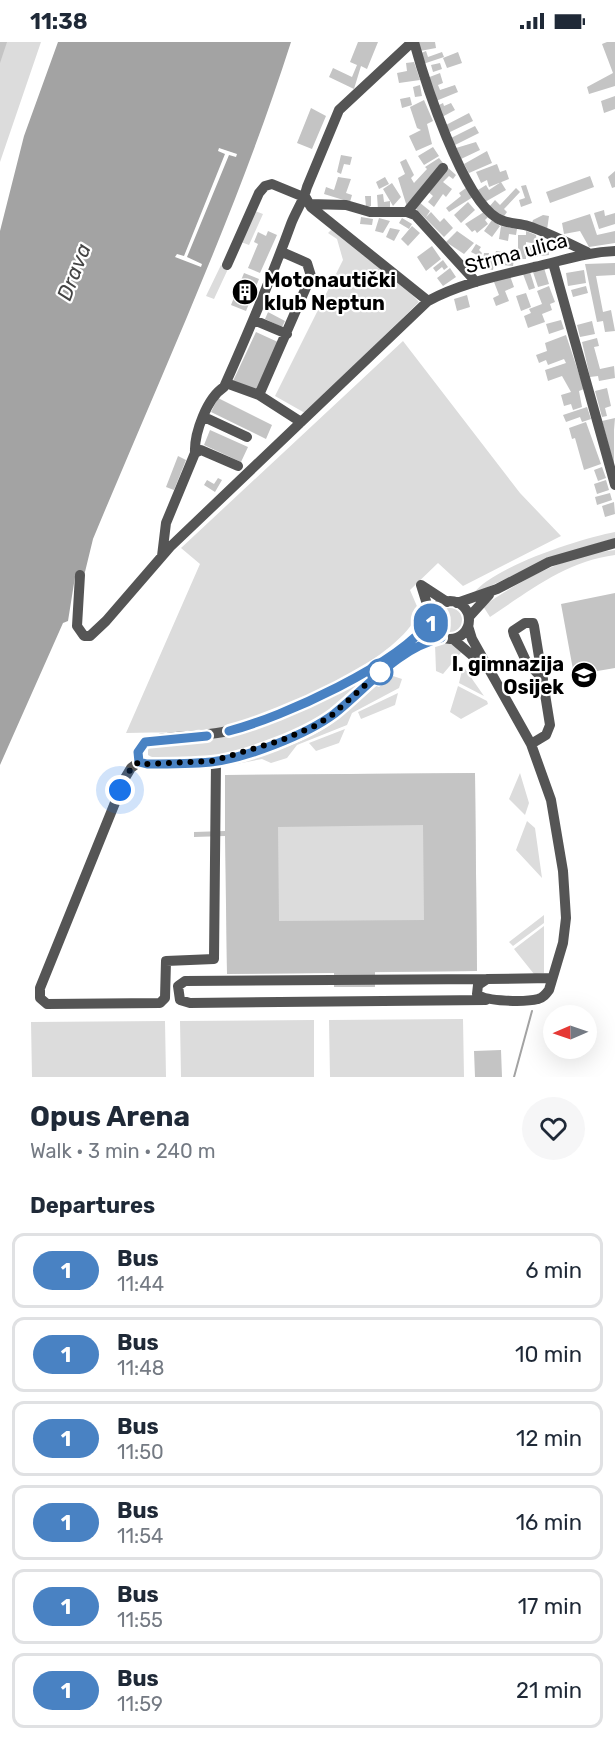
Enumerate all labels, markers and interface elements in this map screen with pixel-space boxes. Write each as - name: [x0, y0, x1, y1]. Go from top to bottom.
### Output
- text: 11:38: [30, 8, 88, 35]
- street label: Strma ulica: [462, 228, 570, 278]
- water label: Drava: [51, 240, 96, 304]
- place label: Motonautički klub Neptun: [264, 268, 396, 315]
- building icon: Motonautički klub Neptun: [230, 277, 260, 307]
- line badge: 1: [412, 604, 450, 642]
- text: 1: [426, 611, 436, 636]
- place label: I. gimnazija Osijek: [452, 652, 564, 699]
- unlabelled marker: [367, 659, 393, 685]
- school or university icon: I. gimnazija Osijek: [569, 660, 599, 690]
- your location: [105, 775, 135, 805]
- north arrow: [543, 1005, 597, 1059]
- map controls: [543, 1005, 597, 1059]
- button: heart: [522, 1097, 585, 1160]
- text: Opus Arena: [30, 1100, 190, 1133]
- text: Walk · 3 min · 240 m: [30, 1139, 215, 1163]
- text: Departures: [30, 1192, 155, 1219]
- text: Bus: [117, 1245, 159, 1272]
- text: 6 min: [525, 1257, 582, 1284]
- text: 1: [61, 1258, 71, 1283]
- text: 11:44: [117, 1272, 164, 1296]
- text: Bus: [117, 1329, 159, 1356]
- text: 10 min: [515, 1341, 582, 1368]
- text: 1: [61, 1342, 71, 1367]
- text: 11:48: [117, 1356, 164, 1380]
- text: Bus: [117, 1413, 159, 1440]
- text: 12 min: [516, 1425, 582, 1452]
- text: 1: [61, 1426, 71, 1451]
- text: 11:50: [117, 1440, 164, 1464]
- text: Bus: [117, 1497, 159, 1524]
- text: 16 min: [516, 1509, 582, 1536]
- text: 1: [61, 1510, 71, 1535]
- text: 11:54: [117, 1524, 164, 1548]
- text: Bus: [117, 1581, 159, 1608]
- text: 17 min: [518, 1593, 582, 1620]
- text: 1: [61, 1594, 71, 1619]
- text: 11:55: [117, 1608, 163, 1632]
- text: Bus: [117, 1665, 159, 1692]
- text: 21 min: [516, 1677, 582, 1704]
- text: 1: [61, 1678, 71, 1703]
- text: 11:59: [117, 1692, 163, 1716]

